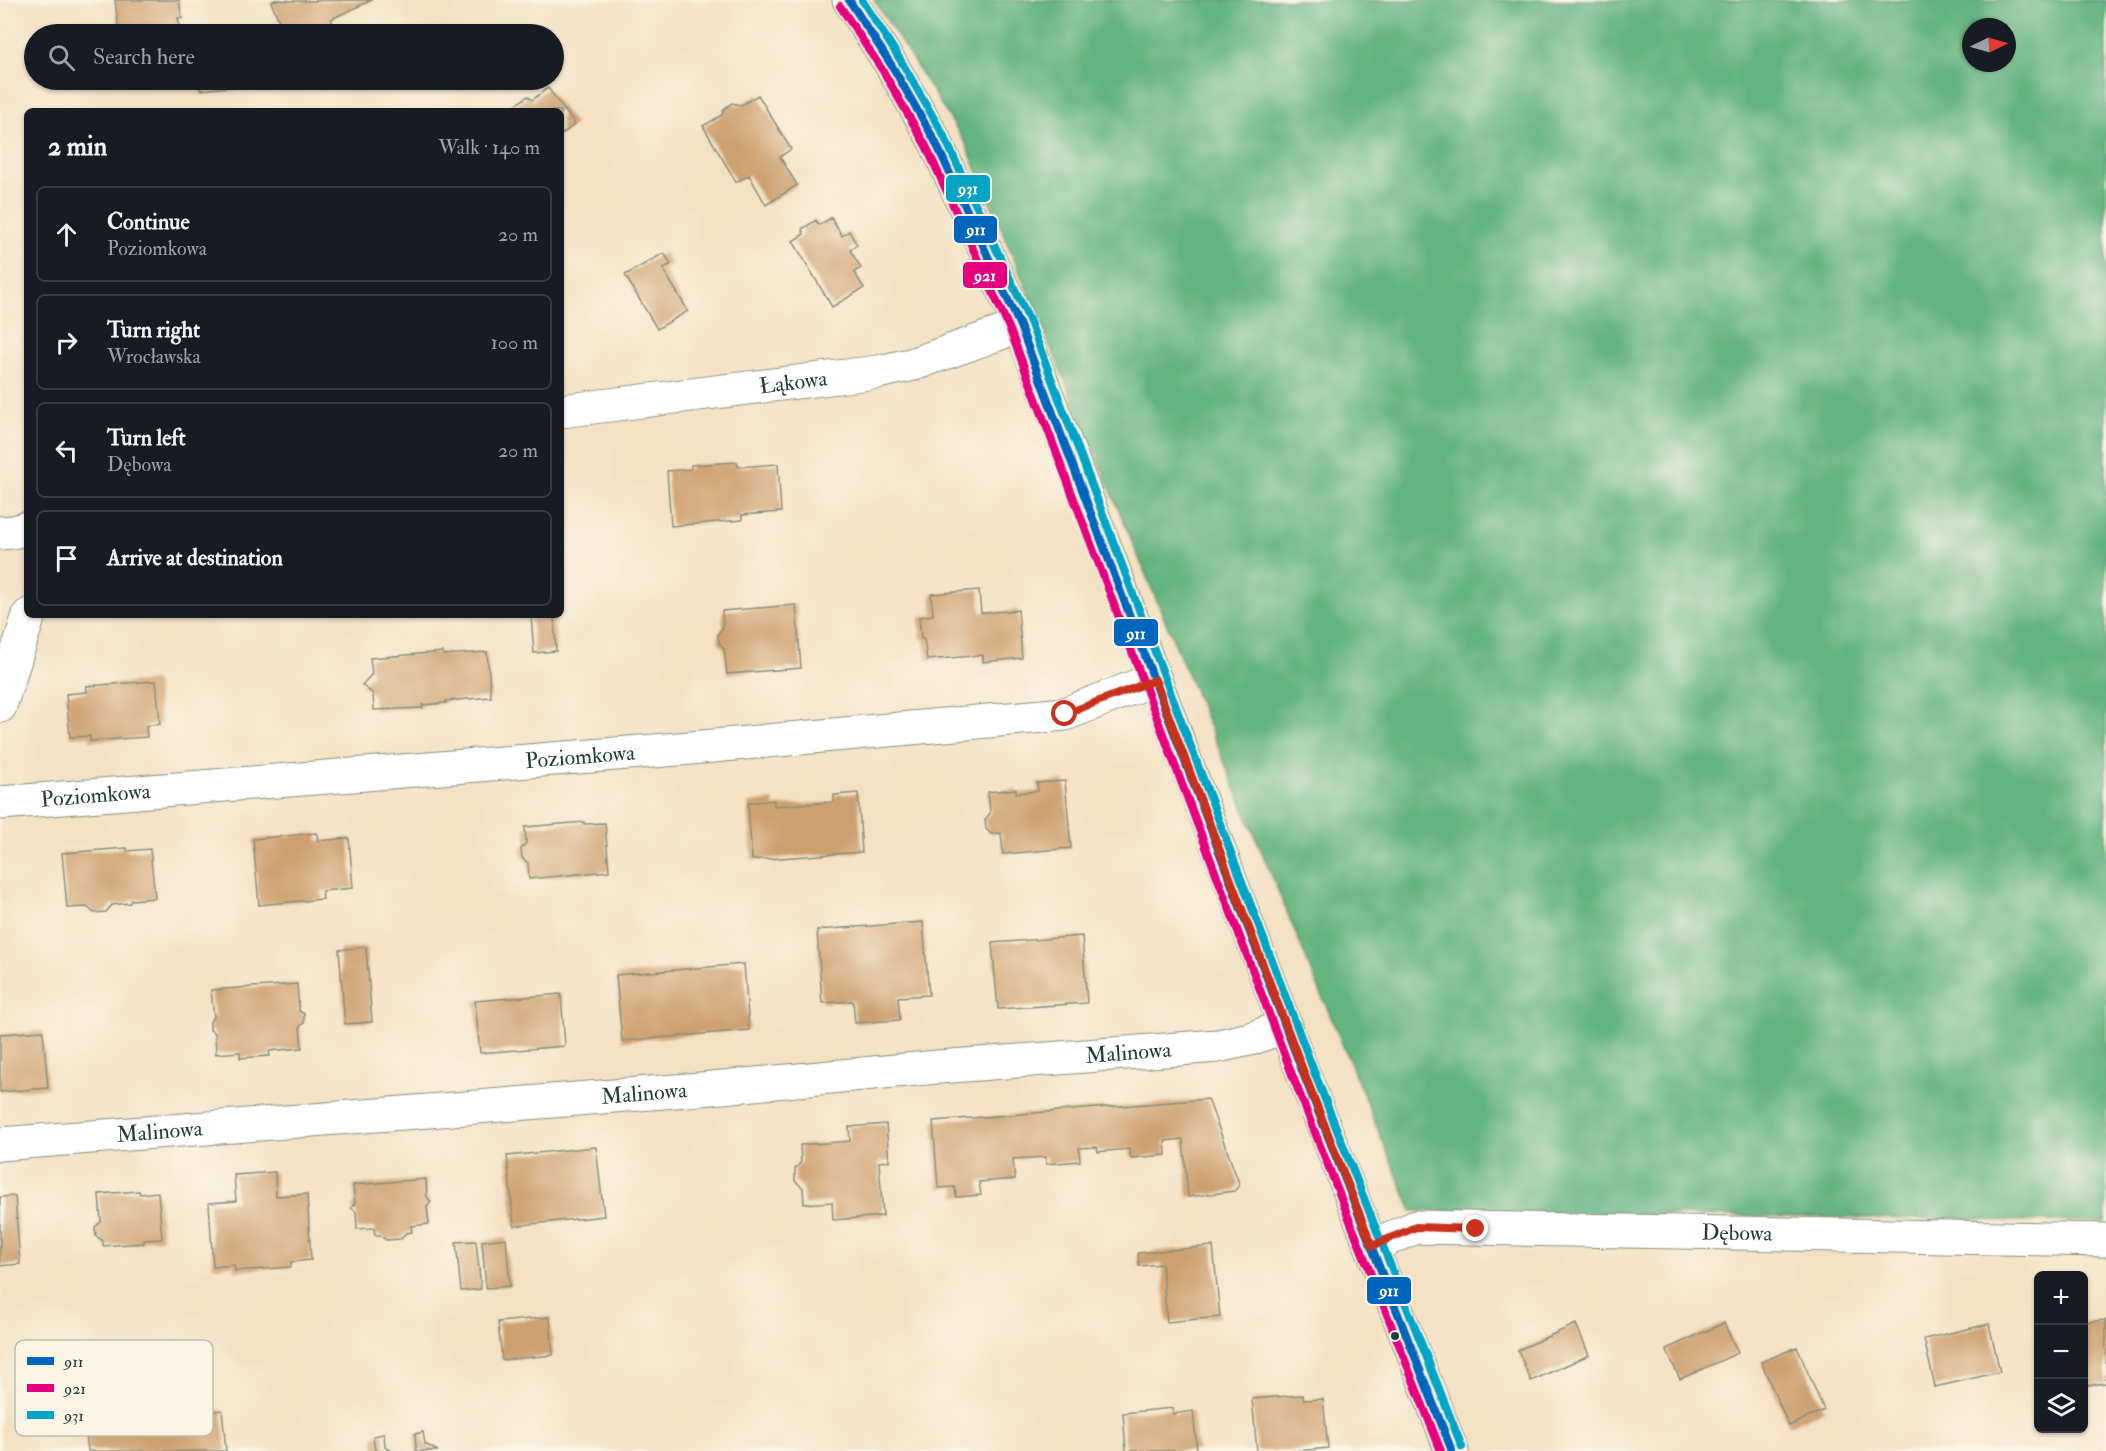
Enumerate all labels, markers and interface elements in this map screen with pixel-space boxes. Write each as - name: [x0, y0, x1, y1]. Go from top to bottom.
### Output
- north arrow: [1962, 18, 2016, 72]
- search box: [24, 24, 564, 90]
- icon: search: [45, 41, 78, 74]
- text: Search here: [93, 43, 195, 71]
- text: 2 min: [48, 131, 107, 163]
- text: Walk · 140 m: [438, 135, 540, 160]
- line badge: 931: [945, 174, 991, 203]
- text: 931: [956, 179, 978, 199]
- text: Continue: [107, 208, 190, 236]
- line badge: 911: [953, 215, 998, 244]
- icon: ahead: [50, 218, 83, 251]
- text: 911: [964, 220, 986, 240]
- text: 20 m: [498, 222, 538, 247]
- text: Poziomkowa: [107, 236, 207, 261]
- line badge: 921: [962, 261, 1008, 289]
- text: 921: [972, 266, 996, 286]
- text: Turn right: [107, 316, 200, 344]
- icon: right: [50, 326, 83, 359]
- text: 100 m: [491, 330, 538, 355]
- text: Wrocławska: [107, 344, 201, 369]
- street label: Łąkowa: [758, 364, 830, 400]
- text: Turn left: [107, 424, 186, 452]
- icon: left: [50, 434, 83, 467]
- text: 20 m: [498, 438, 538, 463]
- text: Dębowa: [107, 452, 171, 477]
- icon: arrive: [50, 542, 83, 575]
- text: Arrive at destination: [107, 544, 283, 572]
- line badge: 911: [1113, 618, 1159, 647]
- text: 911: [1124, 624, 1146, 644]
- route start: [1051, 700, 1077, 726]
- street label: Poziomkowa: [524, 738, 637, 775]
- street label: Poziomkowa: [40, 777, 153, 814]
- street label: Malinowa: [1084, 1035, 1173, 1070]
- street label: Malinowa: [600, 1076, 689, 1111]
- street label: Malinowa: [116, 1114, 204, 1149]
- route end: [1462, 1215, 1488, 1241]
- street label: Dębowa: [1701, 1218, 1774, 1248]
- map controls: [2034, 1271, 2088, 1433]
- button: +: [2034, 1271, 2088, 1325]
- line badge: 911: [1366, 1276, 1412, 1305]
- text: 911: [1377, 1281, 1399, 1301]
- button: −: [2034, 1325, 2088, 1379]
- unlabelled marker: [1389, 1330, 1401, 1342]
- legend: [15, 1340, 213, 1436]
- text: 911: [63, 1352, 84, 1372]
- text: 921: [63, 1379, 86, 1399]
- button: layers: [2034, 1379, 2088, 1433]
- text: 931: [63, 1406, 84, 1426]

